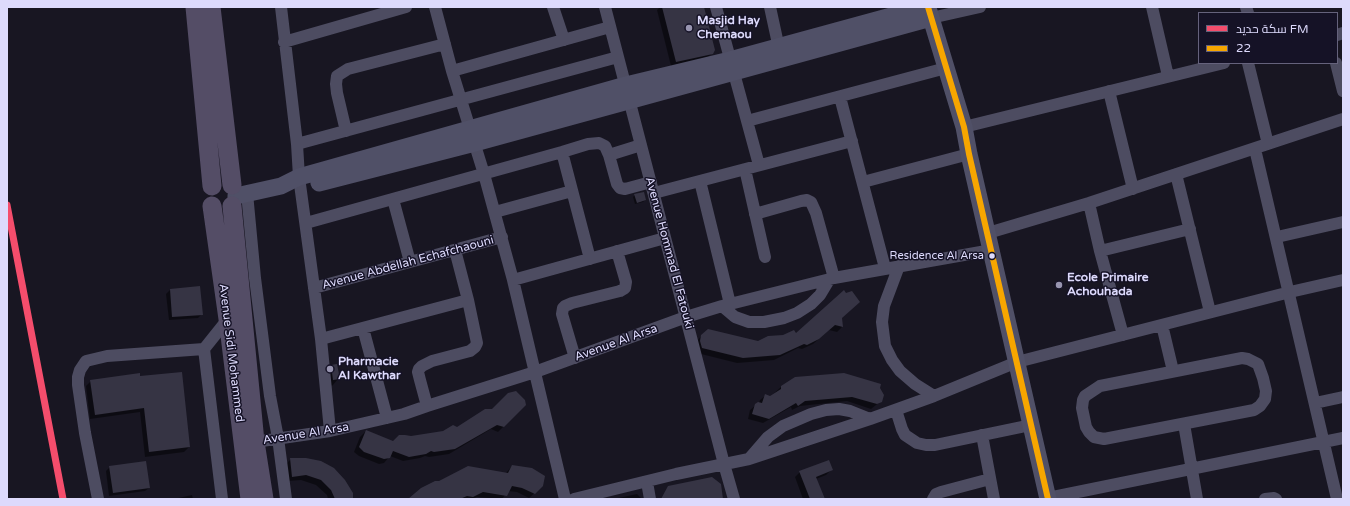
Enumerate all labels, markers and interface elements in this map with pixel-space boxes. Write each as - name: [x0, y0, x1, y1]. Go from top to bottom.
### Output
- legend: [1198, 12, 1338, 64]
- place label: Masjid Hay Chemaou: [697, 14, 760, 42]
- text: سكة حديد FM: [1236, 22, 1309, 36]
- marker: Masjid Hay Chemaou: [684, 23, 694, 33]
- text: 22: [1236, 41, 1251, 55]
- street label: Avenue Hommad El Fatouki: [642, 175, 696, 331]
- street label: Avenue Abdellah Echafchaouni: [320, 233, 496, 293]
- place label: Residence Al Arsa: [890, 249, 984, 263]
- marker: Residence Al Arsa: [987, 251, 997, 261]
- place label: Ecole Primaire Achouhada: [1067, 271, 1149, 299]
- marker: Ecole Primaire Achouhada: [1054, 280, 1064, 290]
- street label: Avenue Sidi Mohammed: [215, 283, 247, 423]
- street label: Avenue Al Arsa: [573, 321, 659, 365]
- place label: Pharmacie Al Kawthar: [338, 355, 401, 383]
- marker: Pharmacie Al Kawthar: [325, 364, 335, 374]
- street label: Avenue Al Arsa: [262, 420, 350, 448]

